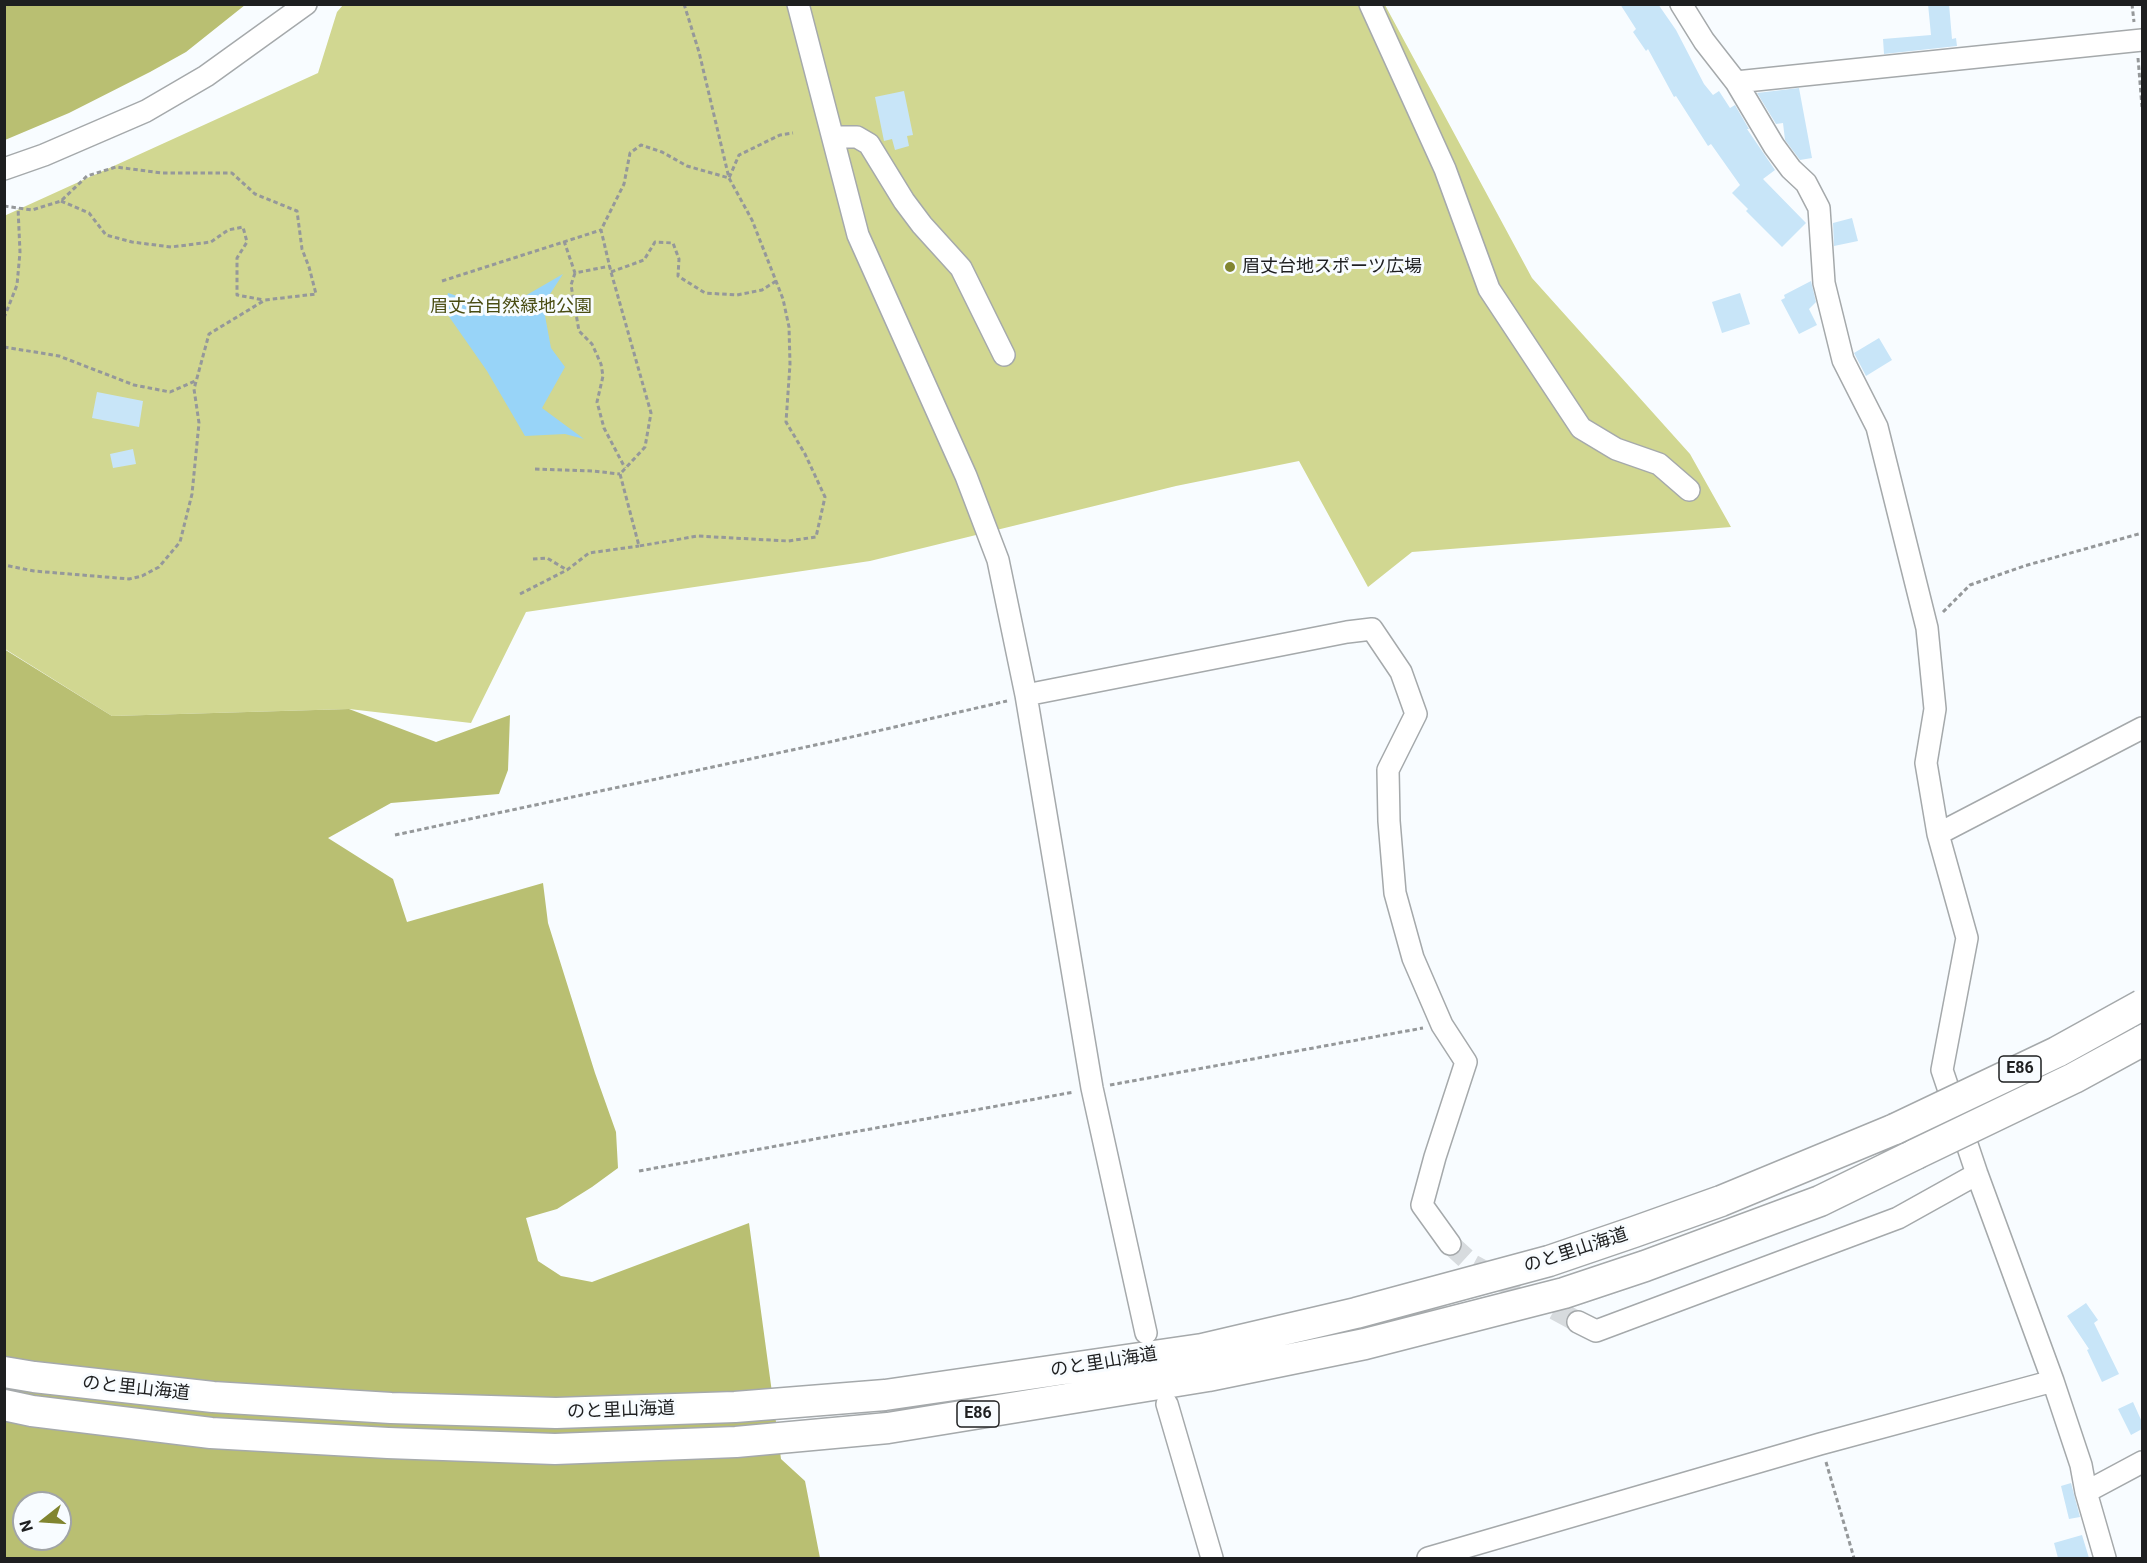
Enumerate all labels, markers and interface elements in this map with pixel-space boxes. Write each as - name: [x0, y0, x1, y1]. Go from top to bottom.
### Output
- place label: 眉丈台地スポーツ広場: [1242, 256, 1422, 278]
- marker: 眉丈台地スポーツ広場: [1223, 260, 1237, 274]
- park label: 眉丈台自然緑地公園: [430, 296, 592, 318]
- road number: E86: [1999, 1056, 2041, 1082]
- street label: のと里山海道: [1521, 1224, 1631, 1278]
- street label: のと里山海道: [1049, 1344, 1159, 1382]
- street label: のと里山海道: [81, 1373, 191, 1405]
- street label: のと里山海道: [567, 1398, 675, 1424]
- road number: E86: [957, 1401, 999, 1427]
- north arrow: [12, 1491, 72, 1551]
- text: N: [15, 1518, 37, 1534]

